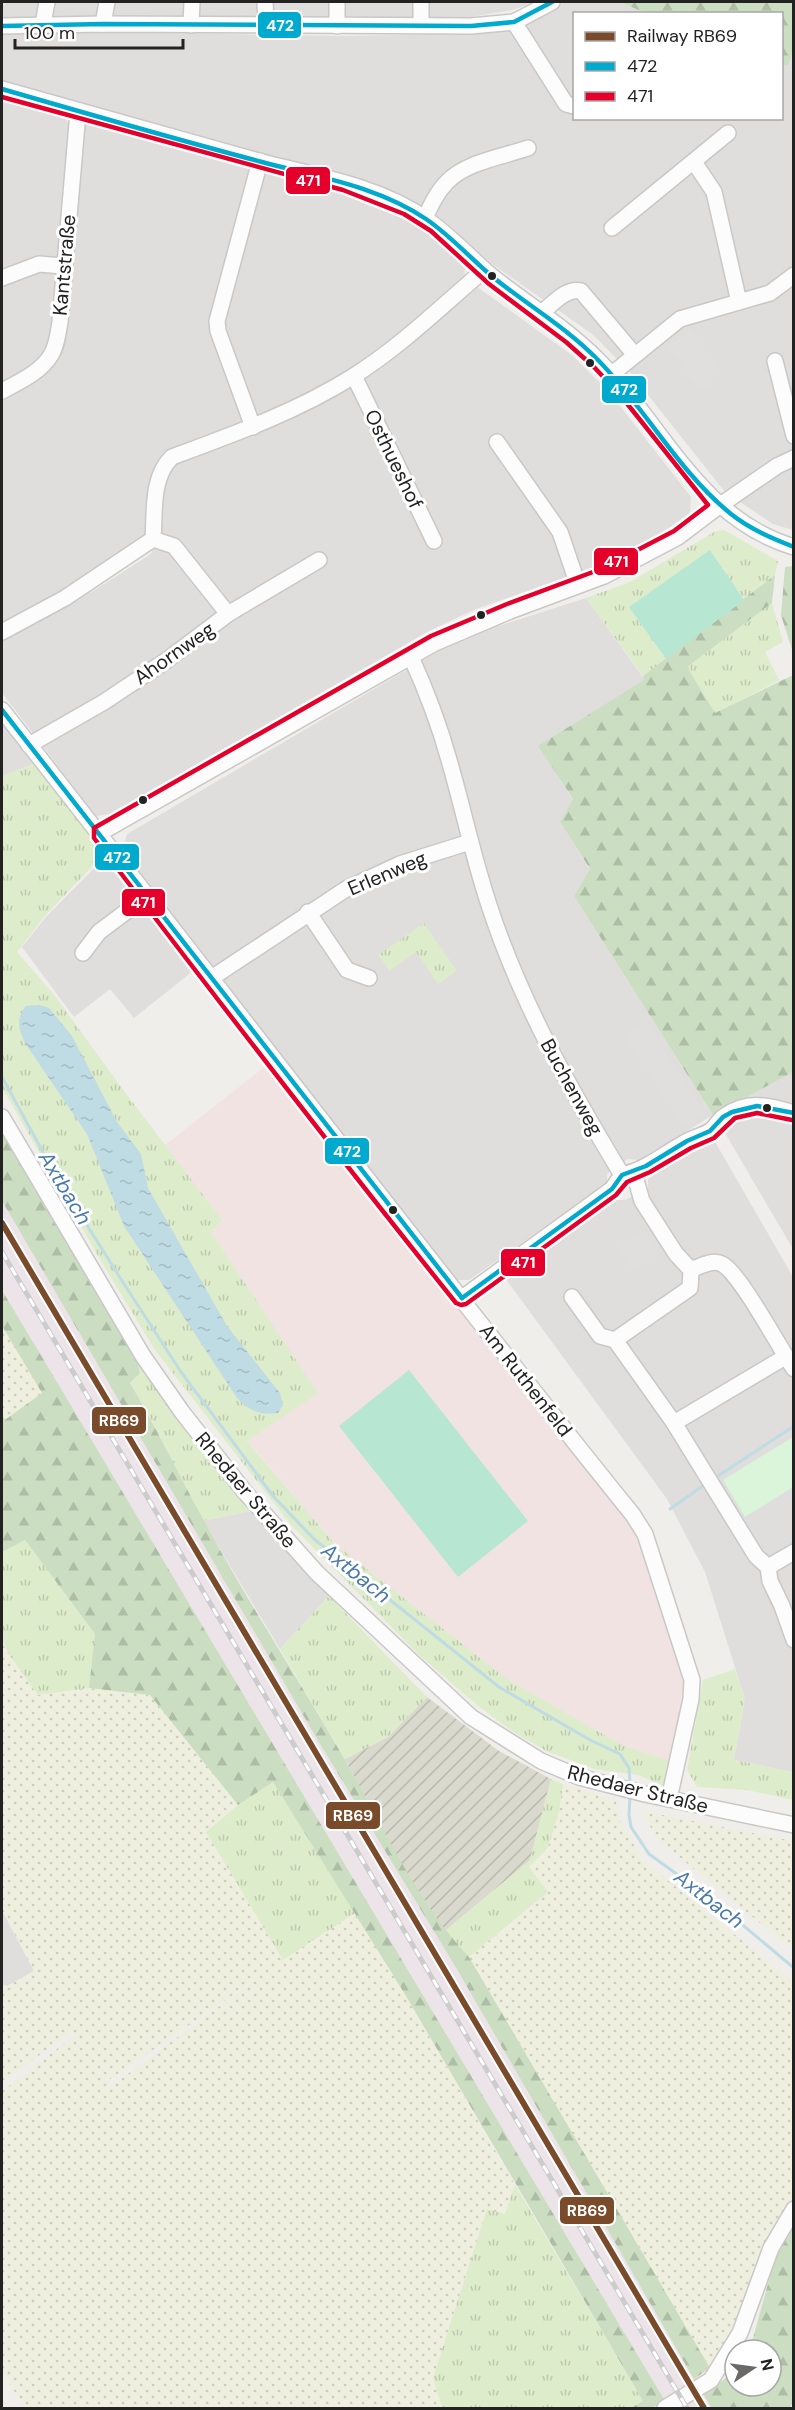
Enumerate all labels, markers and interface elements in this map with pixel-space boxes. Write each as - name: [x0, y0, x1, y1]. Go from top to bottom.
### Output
- line badge: 472: [257, 11, 302, 39]
- scale bar: [15, 12, 183, 50]
- legend: [573, 12, 783, 120]
- text: 472: [266, 15, 294, 36]
- text: 100 m: [24, 21, 75, 45]
- text: Railway RB69: [627, 24, 737, 48]
- text: 472: [627, 54, 657, 78]
- text: 471: [627, 84, 653, 108]
- line badge: 471: [285, 166, 331, 195]
- text: 471: [295, 170, 321, 191]
- street label: Kantstraße: [47, 213, 81, 317]
- unlabelled marker: [486, 270, 498, 282]
- unlabelled marker: [584, 357, 596, 369]
- line badge: 472: [601, 375, 647, 404]
- text: 472: [610, 379, 638, 400]
- street label: Osthueshof: [359, 405, 429, 513]
- line badge: 471: [593, 547, 639, 576]
- text: 471: [603, 551, 629, 572]
- unlabelled marker: [475, 609, 487, 621]
- street label: Ahornweg: [129, 616, 219, 690]
- unlabelled marker: [137, 794, 149, 806]
- line badge: 472: [94, 843, 140, 871]
- street label: Erlenweg: [344, 845, 430, 901]
- text: 472: [103, 847, 131, 868]
- line badge: 471: [121, 888, 166, 917]
- text: 471: [130, 892, 156, 913]
- street label: Buchenweg: [535, 1034, 609, 1140]
- unlabelled marker: [761, 1102, 773, 1114]
- line badge: 472: [324, 1137, 370, 1165]
- text: 472: [333, 1141, 361, 1162]
- water label: Axtbach: [32, 1145, 98, 1230]
- unlabelled marker: [387, 1204, 399, 1216]
- line badge: 471: [500, 1248, 546, 1277]
- text: 471: [510, 1252, 536, 1273]
- street label: Am Ruthenfeld: [474, 1318, 578, 1442]
- line badge: RB69: [91, 1406, 147, 1435]
- text: RB69: [99, 1410, 139, 1431]
- street label: Rhedaer Straße: [190, 1426, 302, 1554]
- water label: Axtbach: [315, 1536, 396, 1609]
- street label: Rhedaer Straße: [565, 1759, 711, 1819]
- line badge: RB69: [325, 1801, 381, 1830]
- text: RB69: [333, 1805, 373, 1826]
- water label: Axtbach: [668, 1862, 750, 1935]
- line badge: RB69: [559, 2196, 615, 2225]
- text: RB69: [567, 2200, 607, 2221]
- north arrow: [723, 2338, 783, 2398]
- text: N: [756, 2357, 779, 2373]

